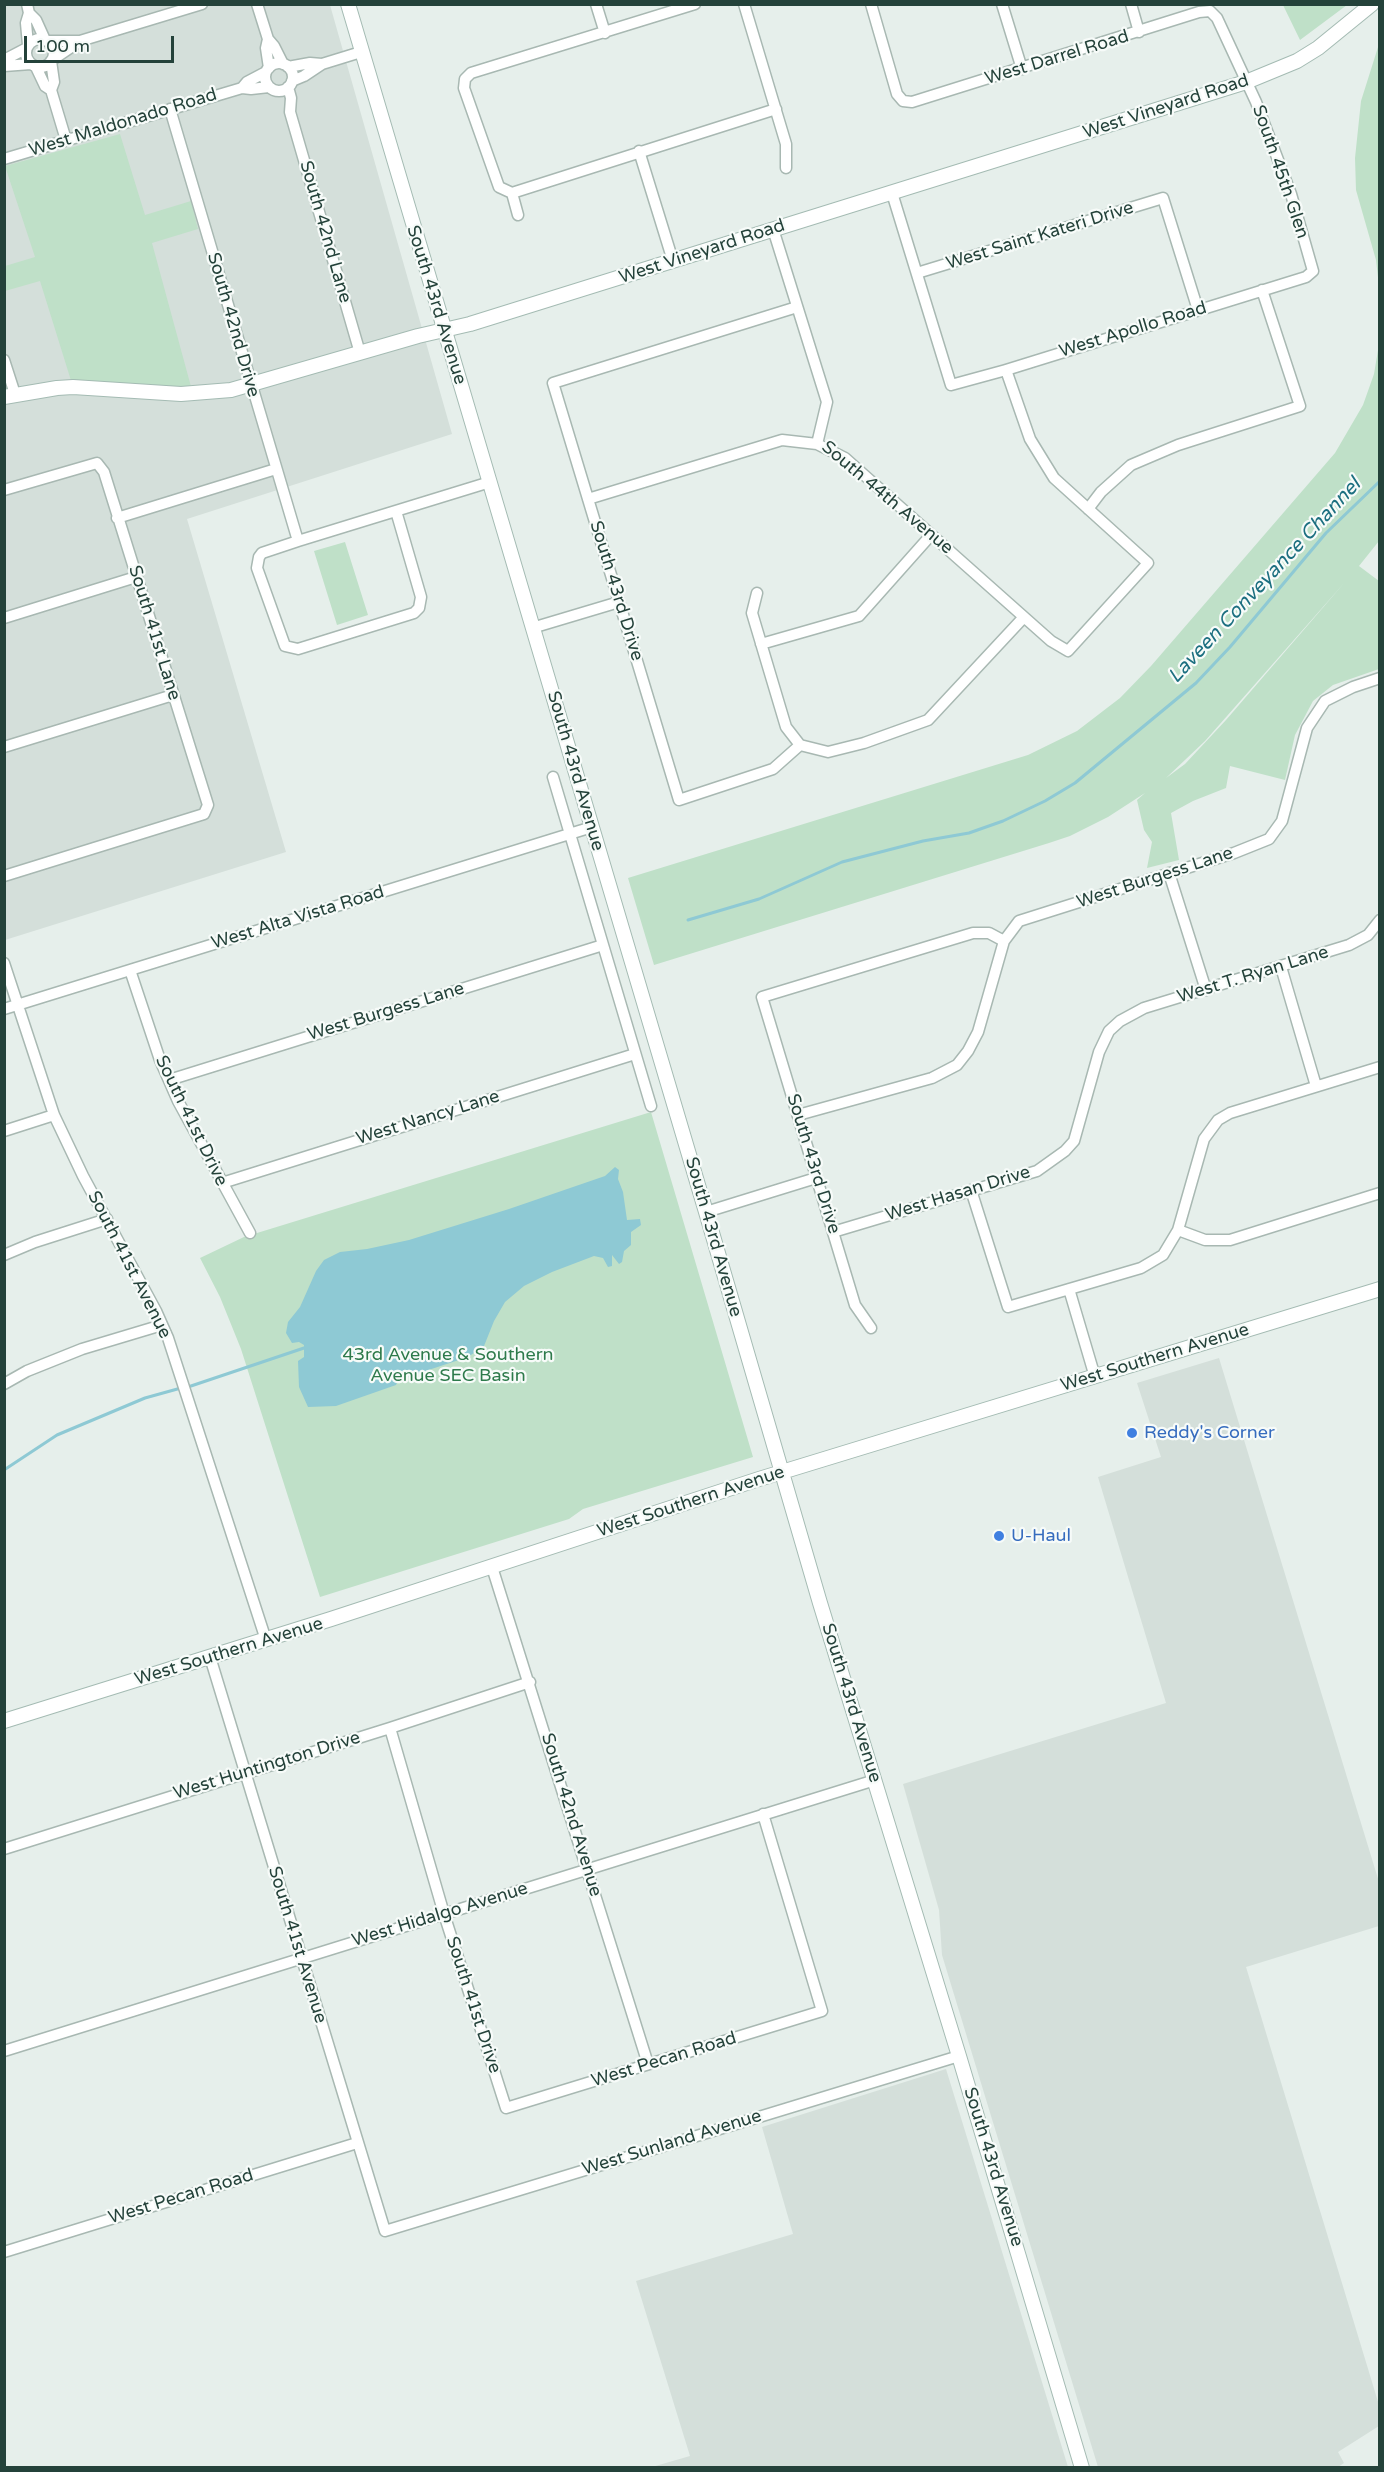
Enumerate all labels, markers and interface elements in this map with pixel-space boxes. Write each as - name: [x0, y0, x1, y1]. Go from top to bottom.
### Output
- scale bar: [27, 24, 177, 62]
- street label: West Darrel Road: [982, 26, 1132, 90]
- text: 100 m: [35, 35, 90, 57]
- street label: West Vineyard Road: [1080, 70, 1252, 144]
- street label: West Maldonado Road: [26, 84, 220, 162]
- street label: South 45th Glen: [1247, 102, 1313, 242]
- street label: South 42nd Lane: [294, 158, 356, 306]
- street label: West Saint Kateri Drive: [944, 197, 1136, 275]
- street label: West Vineyard Road: [616, 215, 788, 289]
- street label: South 43rd Avenue: [402, 223, 470, 387]
- street label: South 42nd Drive: [202, 250, 264, 400]
- street label: West Apollo Road: [1057, 297, 1209, 363]
- street label: South 44th Avenue: [817, 437, 957, 559]
- water label: Laveen Conveyance Channel: [1164, 473, 1366, 689]
- street label: South 43rd Drive: [584, 518, 648, 664]
- street label: South 41st Lane: [123, 563, 185, 703]
- street label: South 43rd Avenue: [542, 689, 608, 853]
- street label: West Burgess Lane: [1074, 843, 1236, 913]
- street label: West Alta Vista Road: [209, 881, 387, 955]
- street label: West T. Ryan Lane: [1175, 942, 1331, 1008]
- street label: West Burgess Lane: [305, 978, 467, 1046]
- street label: South 41st Drive: [150, 1052, 232, 1190]
- street label: West Nancy Lane: [354, 1086, 502, 1150]
- street label: South 43rd Drive: [781, 1091, 845, 1237]
- street label: South 43rd Avenue: [680, 1155, 746, 1319]
- street label: West Hasan Drive: [883, 1162, 1033, 1226]
- street label: South 41st Avenue: [82, 1188, 176, 1342]
- street label: West Southern Avenue: [1058, 1319, 1252, 1397]
- park label: 43rd Avenue & Southern Avenue SEC Basin: [342, 1344, 554, 1386]
- place label: Reddy's Corner: [1144, 1422, 1275, 1444]
- marker: Reddy's Corner: [1125, 1426, 1139, 1440]
- street label: West Southern Avenue: [595, 1461, 787, 1543]
- place label: U-Haul: [1011, 1525, 1071, 1547]
- marker: U-Haul: [992, 1529, 1006, 1543]
- street label: West Southern Avenue: [132, 1613, 326, 1691]
- street label: South 43rd Avenue: [817, 1621, 885, 1785]
- street label: West Huntington Drive: [171, 1727, 363, 1805]
- street label: South 42nd Avenue: [536, 1731, 606, 1899]
- street label: South 41st Avenue: [263, 1864, 331, 2026]
- street label: West Hidalgo Avenue: [349, 1878, 531, 1952]
- street label: South 41st Drive: [441, 1934, 505, 2076]
- street label: West Pecan Road: [589, 2028, 739, 2092]
- street label: South 43rd Avenue: [959, 2085, 1027, 2249]
- street label: West Sunland Avenue: [580, 2105, 764, 2181]
- street label: West Pecan Road: [106, 2165, 256, 2229]

